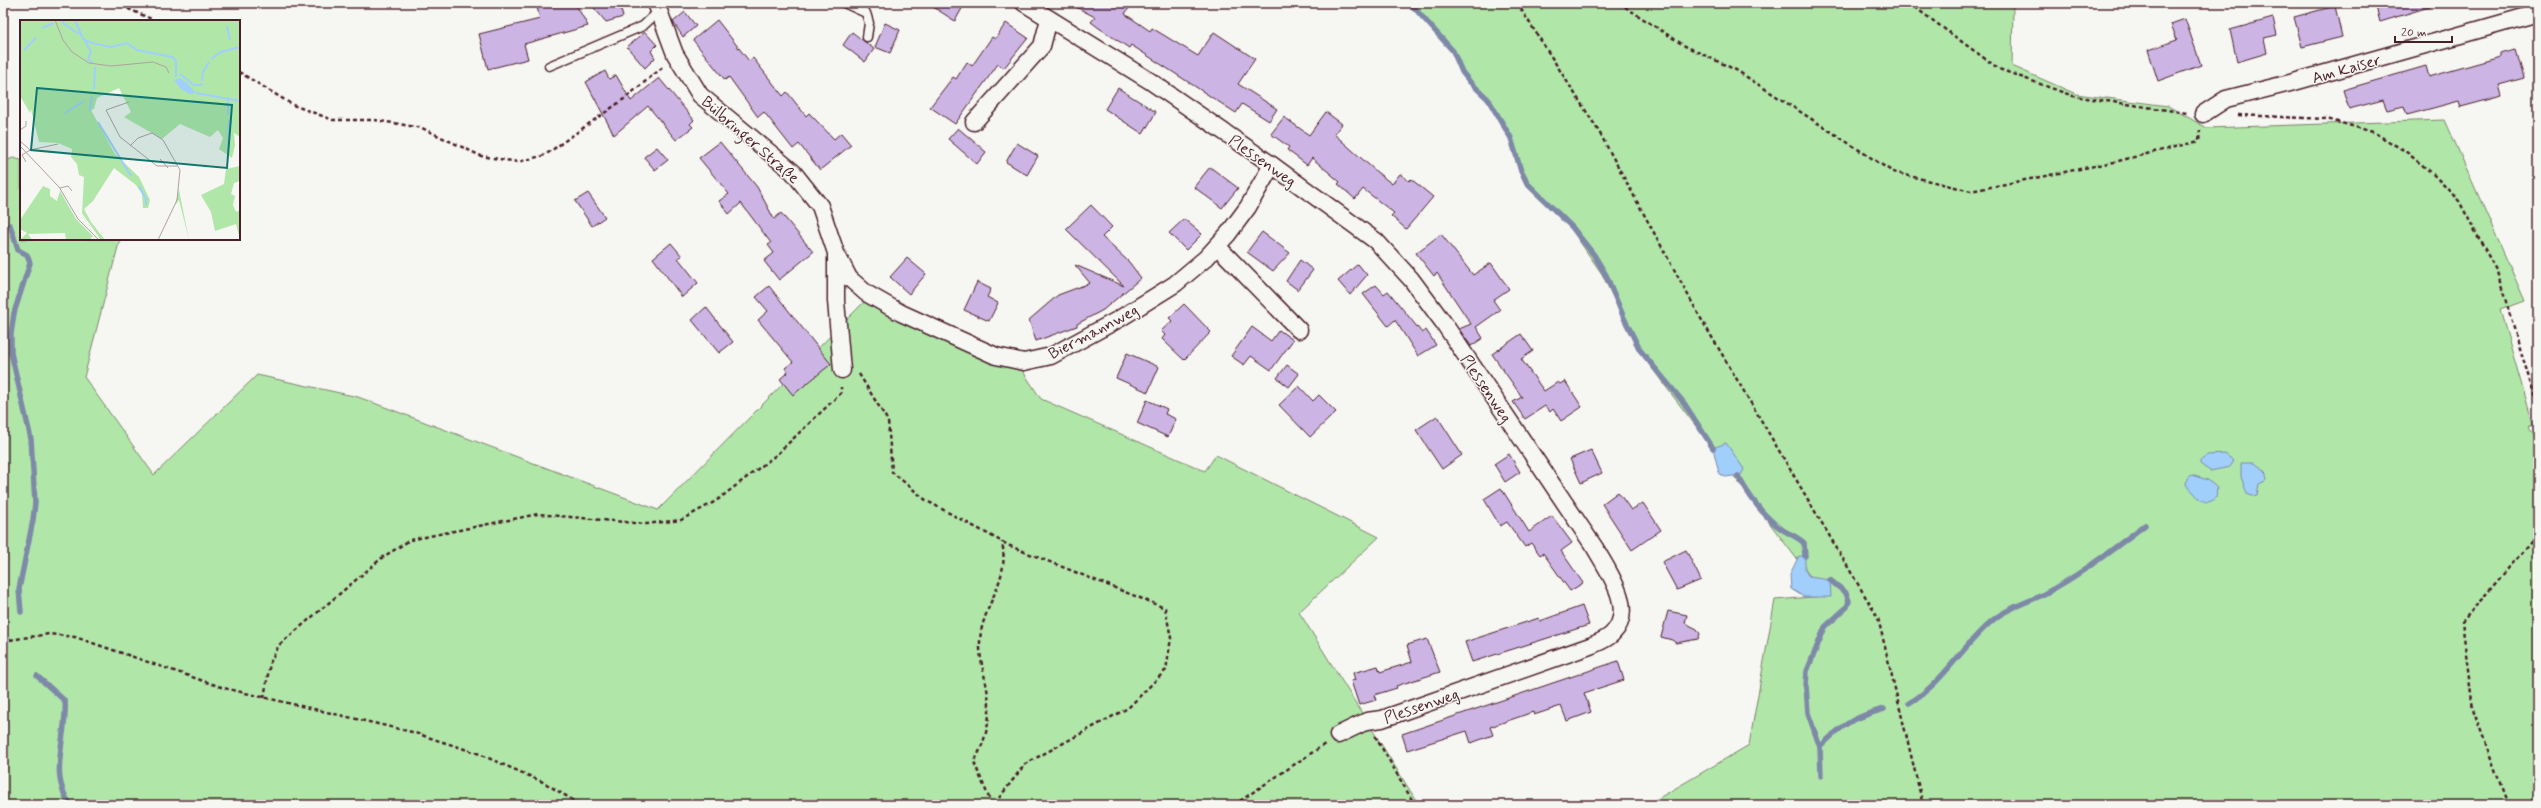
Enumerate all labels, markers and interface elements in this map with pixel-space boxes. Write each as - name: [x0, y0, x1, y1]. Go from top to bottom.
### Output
- scale bar: [2395, 18, 2452, 44]
- inset map: [20, 20, 240, 240]
- text: 20 m: [2401, 25, 2427, 41]
- street label: Am Kaiser: [2310, 50, 2384, 89]
- street label: Bülbringer Straße: [696, 92, 804, 189]
- street label: Plessenweg: [1224, 130, 1300, 192]
- street label: Biermannweg: [1045, 300, 1142, 365]
- street label: Plessenweg: [1455, 351, 1516, 427]
- street label: Plessenweg: [1381, 684, 1462, 729]

